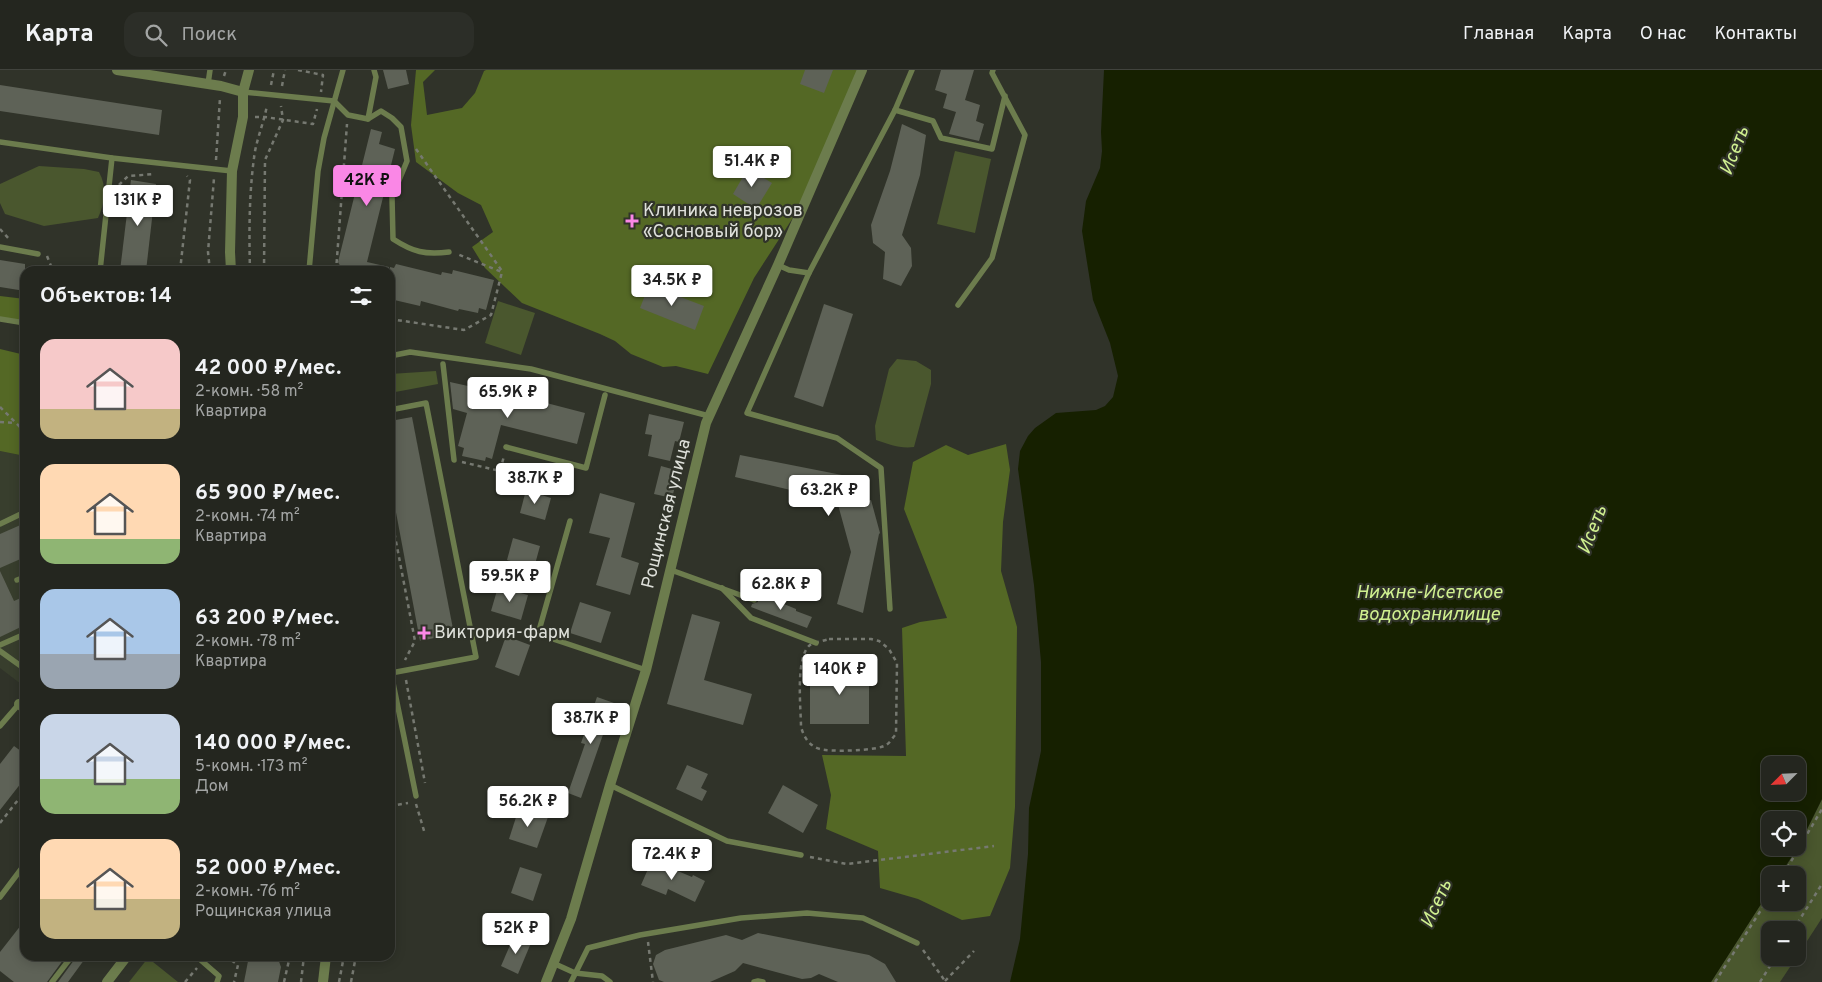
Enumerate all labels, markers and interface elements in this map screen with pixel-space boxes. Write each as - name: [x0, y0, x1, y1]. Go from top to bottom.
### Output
- search box: [124, 12, 474, 57]
- text: Карта: [25, 20, 94, 50]
- icon: search: [142, 21, 170, 49]
- text: Поиск: [182, 23, 237, 47]
- text: Главная: [1463, 23, 1534, 46]
- text: Карта: [1562, 23, 1612, 46]
- text: О нас: [1640, 23, 1686, 46]
- text: Контакты: [1714, 23, 1797, 46]
- water label: Исеть: [1715, 123, 1755, 179]
- pin: 51.4K ₽: [706, 146, 798, 188]
- text: 51.4K ₽: [724, 152, 780, 172]
- pin: 42K ₽: [332, 164, 402, 207]
- text: 42K ₽: [344, 171, 390, 191]
- pin: 131K ₽: [97, 184, 179, 227]
- text: 131K ₽: [114, 191, 162, 211]
- place label: Клиника неврозов «Сосновый бор»: [643, 200, 803, 244]
- marker: Клиника неврозов «Сосновый бор»: [625, 214, 639, 228]
- pin: 34.5K ₽: [626, 264, 718, 307]
- text: 34.5K ₽: [642, 271, 702, 291]
- icon: filters: [347, 282, 375, 310]
- text: Объектов: 14: [40, 283, 172, 310]
- text: 42 000 ₽/мес.: [195, 355, 341, 382]
- icon: home: [80, 359, 140, 419]
- pin: 65.9K ₽: [462, 376, 554, 419]
- text: 2-комн. · 58 m²: [195, 382, 303, 402]
- text: 65.9K ₽: [478, 383, 538, 403]
- text: Квартира: [195, 402, 267, 422]
- street label: Рощинская улица: [637, 437, 697, 591]
- pin: 38.7K ₽: [489, 462, 581, 505]
- text: 38.7K ₽: [507, 469, 563, 489]
- pin: 63.2K ₽: [783, 474, 875, 517]
- text: 65 900 ₽/мес.: [195, 480, 340, 507]
- text: 63.2K ₽: [800, 481, 858, 501]
- icon: home: [80, 484, 140, 544]
- water label: Исеть: [1573, 502, 1613, 558]
- text: 2-комн. · 74 m²: [195, 507, 300, 527]
- text: Квартира: [195, 527, 267, 547]
- pin: 59.5K ₽: [464, 560, 556, 603]
- text: 59.5K ₽: [480, 567, 540, 587]
- pin: 62.8K ₽: [735, 568, 827, 611]
- text: 62.8K ₽: [751, 575, 811, 595]
- water label: Нижне-Исетское водохранилище: [1356, 581, 1503, 627]
- text: 63 200 ₽/мес.: [195, 605, 340, 632]
- icon: home: [80, 609, 140, 669]
- place label: Виктория-фарм: [434, 622, 570, 645]
- marker: Виктория-фарм: [418, 627, 430, 639]
- text: 2-комн. · 78 m²: [195, 632, 301, 652]
- text: Квартира: [195, 652, 267, 672]
- pin: 140K ₽: [799, 654, 881, 696]
- text: 140K ₽: [813, 660, 867, 680]
- pin: 38.7K ₽: [545, 702, 637, 745]
- text: 38.7K ₽: [563, 709, 619, 729]
- text: 140 000 ₽/мес.: [195, 730, 351, 757]
- icon: home: [80, 734, 140, 794]
- north arrow: [1761, 756, 1806, 801]
- map controls: [1761, 756, 1806, 966]
- text: 5-комн. · 173 m²: [195, 757, 307, 777]
- text: Дом: [195, 777, 229, 797]
- pin: 56.2K ₽: [482, 786, 574, 828]
- text: 56.2K ₽: [498, 792, 558, 812]
- button: locate: [1761, 811, 1806, 856]
- pin: 72.4K ₽: [626, 838, 718, 881]
- text: 72.4K ₽: [643, 845, 701, 865]
- text: 52 000 ₽/мес.: [195, 855, 341, 882]
- icon: home: [80, 859, 140, 919]
- button: +: [1761, 866, 1806, 911]
- water label: Исеть: [1416, 876, 1458, 932]
- text: 2-комн. · 76 m²: [195, 882, 300, 902]
- text: Рощинская улица: [195, 902, 331, 922]
- pin: 52K ₽: [481, 912, 551, 955]
- text: 52K ₽: [493, 919, 539, 939]
- button: −: [1761, 921, 1806, 966]

